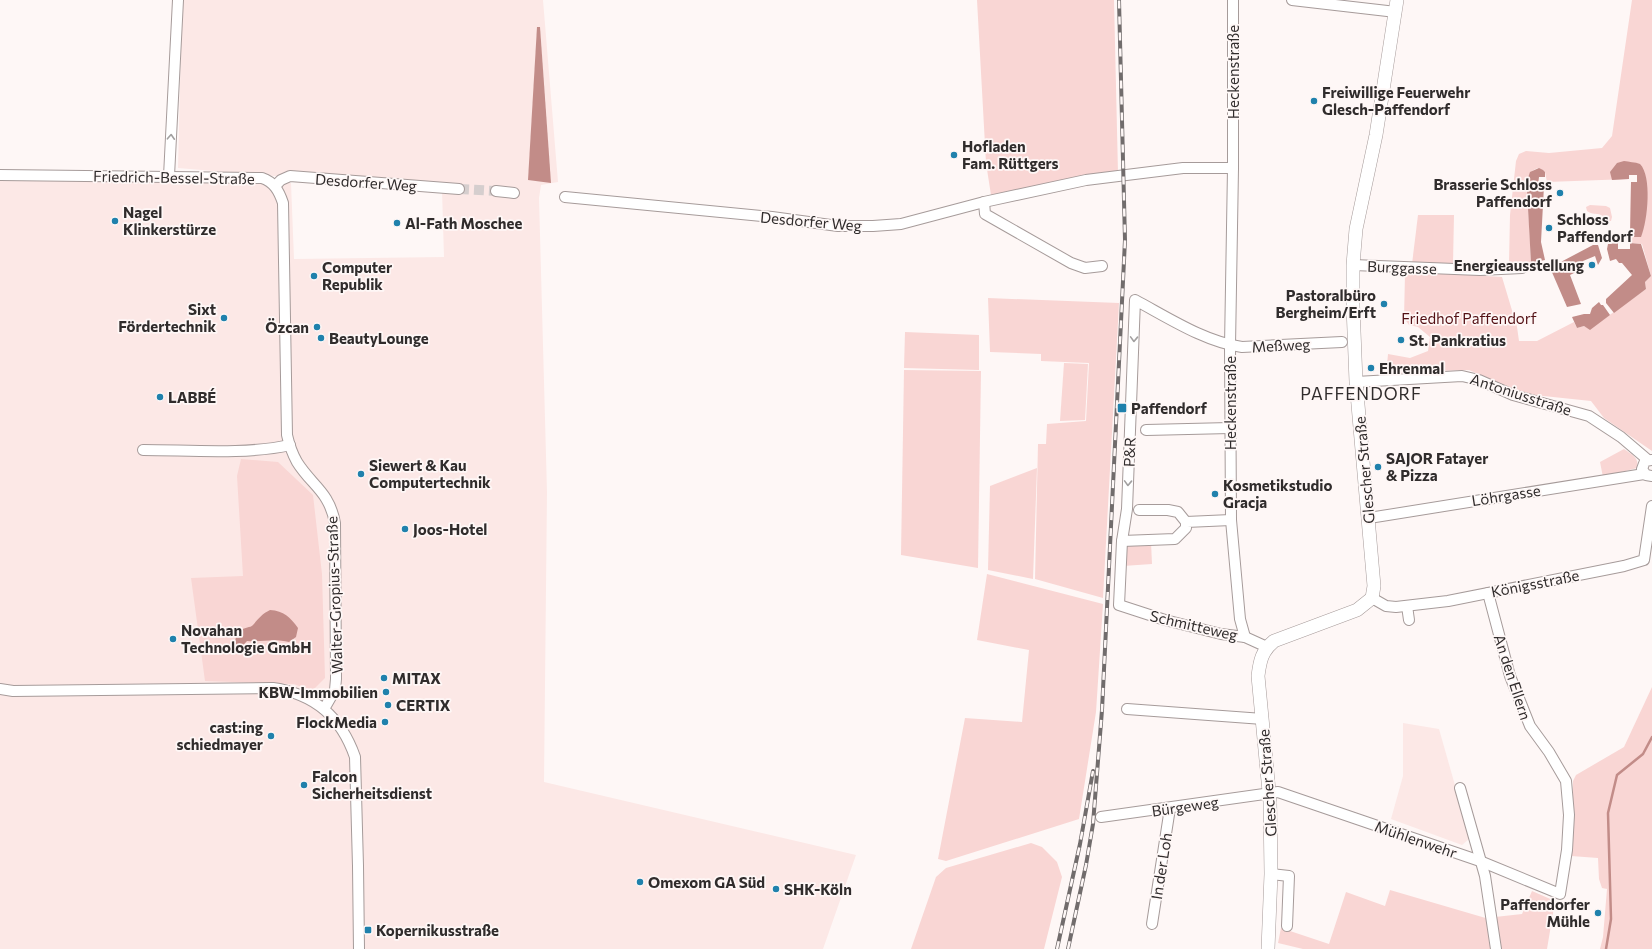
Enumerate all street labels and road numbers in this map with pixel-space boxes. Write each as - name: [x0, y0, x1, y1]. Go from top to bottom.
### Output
- street label: Heckenstraße: [1224, 25, 1242, 119]
- street label: Friedrich-Bessel-Straße: [93, 167, 255, 187]
- street label: Desdorfer Weg: [314, 169, 418, 195]
- street label: Desdorfer Weg: [759, 208, 863, 234]
- street label: Burggasse: [1367, 257, 1437, 277]
- street label: Meßweg: [1251, 334, 1311, 356]
- street label: Heckenstraße: [1221, 356, 1239, 450]
- street label: Antoniusstraße: [1468, 369, 1574, 419]
- street label: Glescher Straße: [1350, 415, 1378, 524]
- street label: P&R: [1119, 437, 1139, 467]
- street label: Löhrgasse: [1470, 481, 1542, 509]
- street label: Walter-Gropius-Straße: [322, 516, 346, 674]
- street label: Königsstraße: [1489, 566, 1581, 600]
- street label: Schmitteweg: [1148, 606, 1240, 644]
- street label: An den Ellern: [1491, 632, 1535, 722]
- street label: Glescher Straße: [1254, 729, 1280, 837]
- street label: Bürgeweg: [1150, 792, 1220, 820]
- street label: Mühlenwehr: [1373, 817, 1459, 861]
- street label: In der Loh: [1147, 831, 1175, 901]

